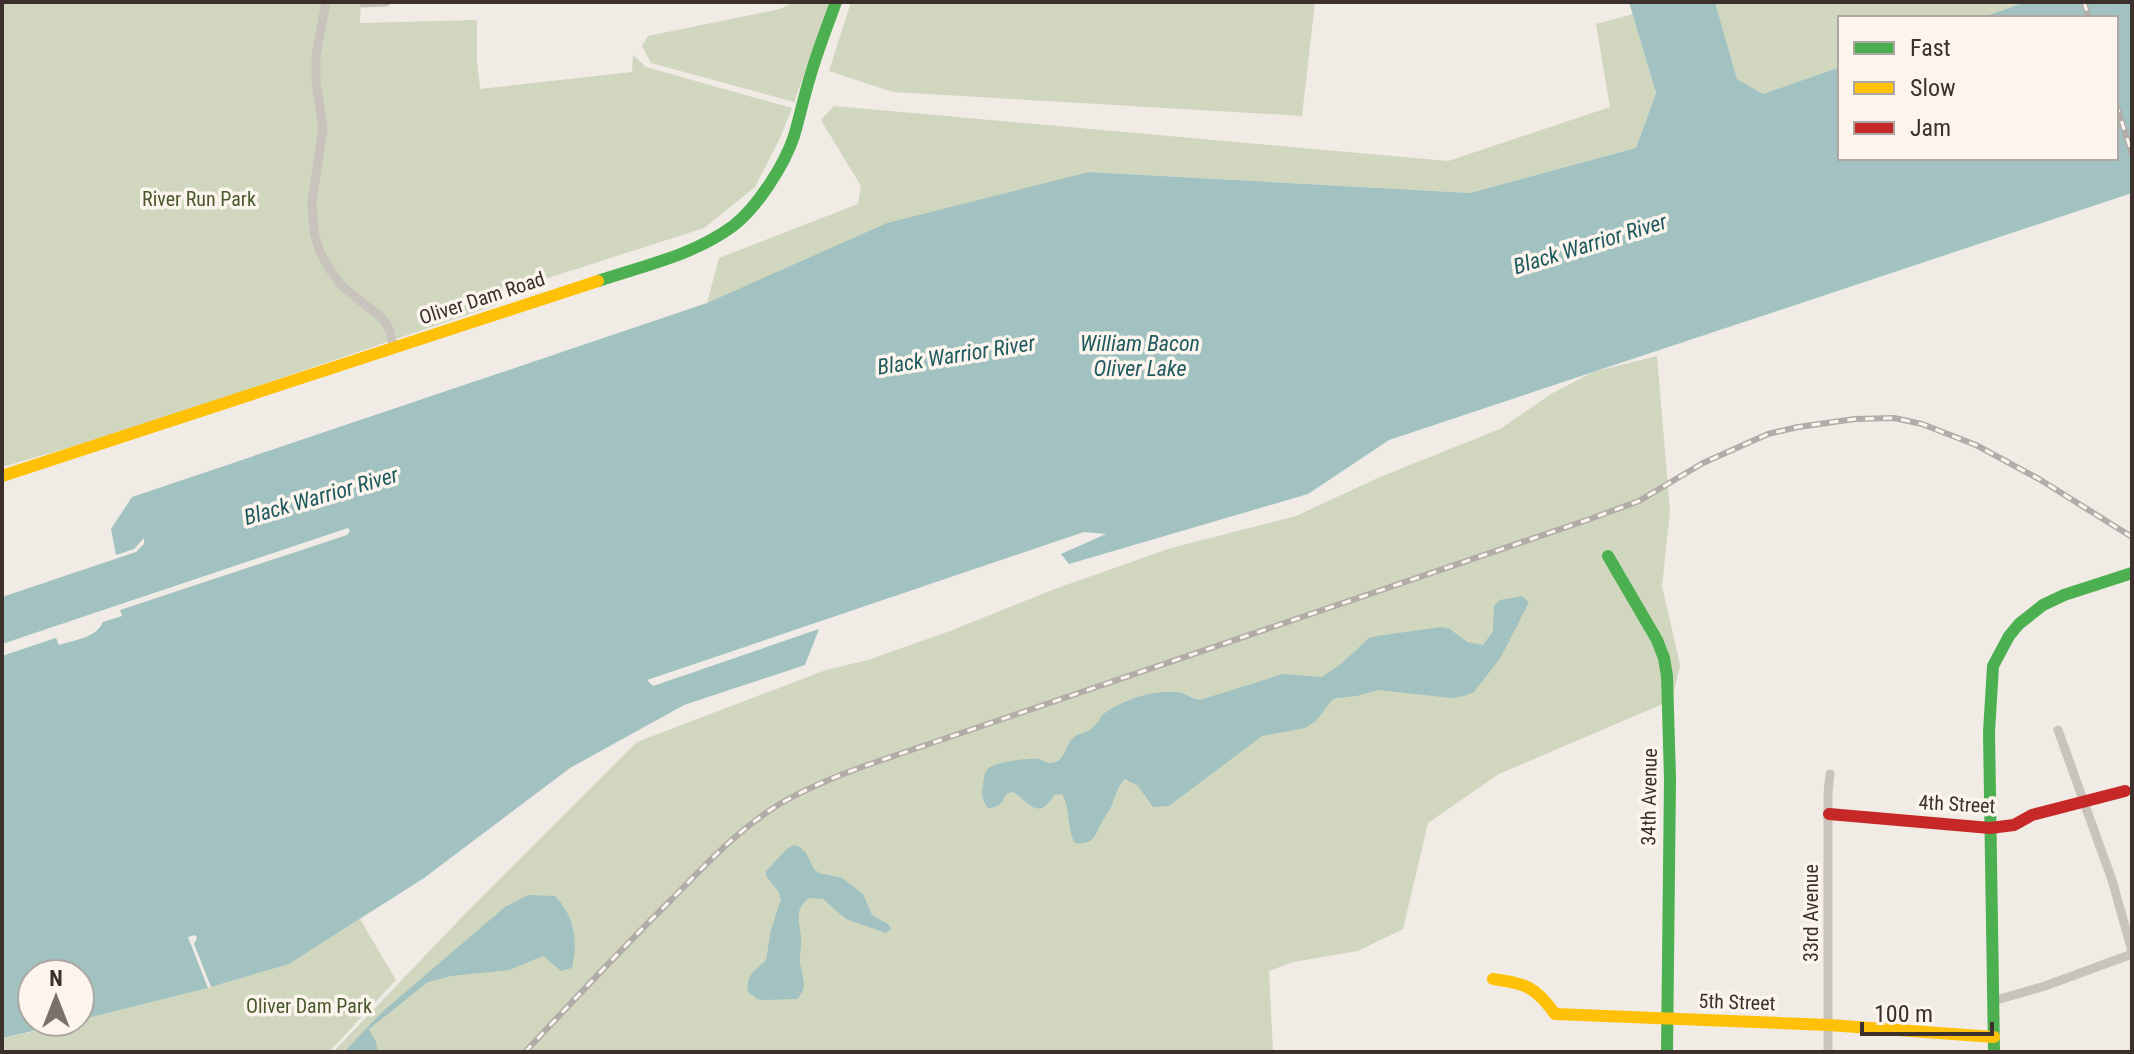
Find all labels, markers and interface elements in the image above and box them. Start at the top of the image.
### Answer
legend [1838,16,2118,160]
text: Fast [1910,34,1951,62]
text: Slow [1910,74,1956,102]
text: Jam [1910,114,1951,142]
park label: River Run Park [142,187,256,211]
water label: Black Warrior River [1510,209,1670,279]
street label: Oliver Dam Road [416,266,548,330]
water label: Black Warrior River [875,330,1037,380]
water label: William Bacon Oliver Lake [1080,331,1200,381]
water label: Black Warrior River [241,462,401,530]
street label: 34th Avenue [1636,748,1662,846]
street label: 4th Street [1918,790,1996,818]
street label: 33rd Avenue [1799,864,1823,962]
north arrow [16,958,96,1038]
text: N [49,966,63,991]
scale bar [1862,986,1992,1036]
street label: 5th Street [1698,989,1776,1015]
park label: Oliver Dam Park [246,994,372,1018]
text: 100 m [1874,1000,1933,1028]

